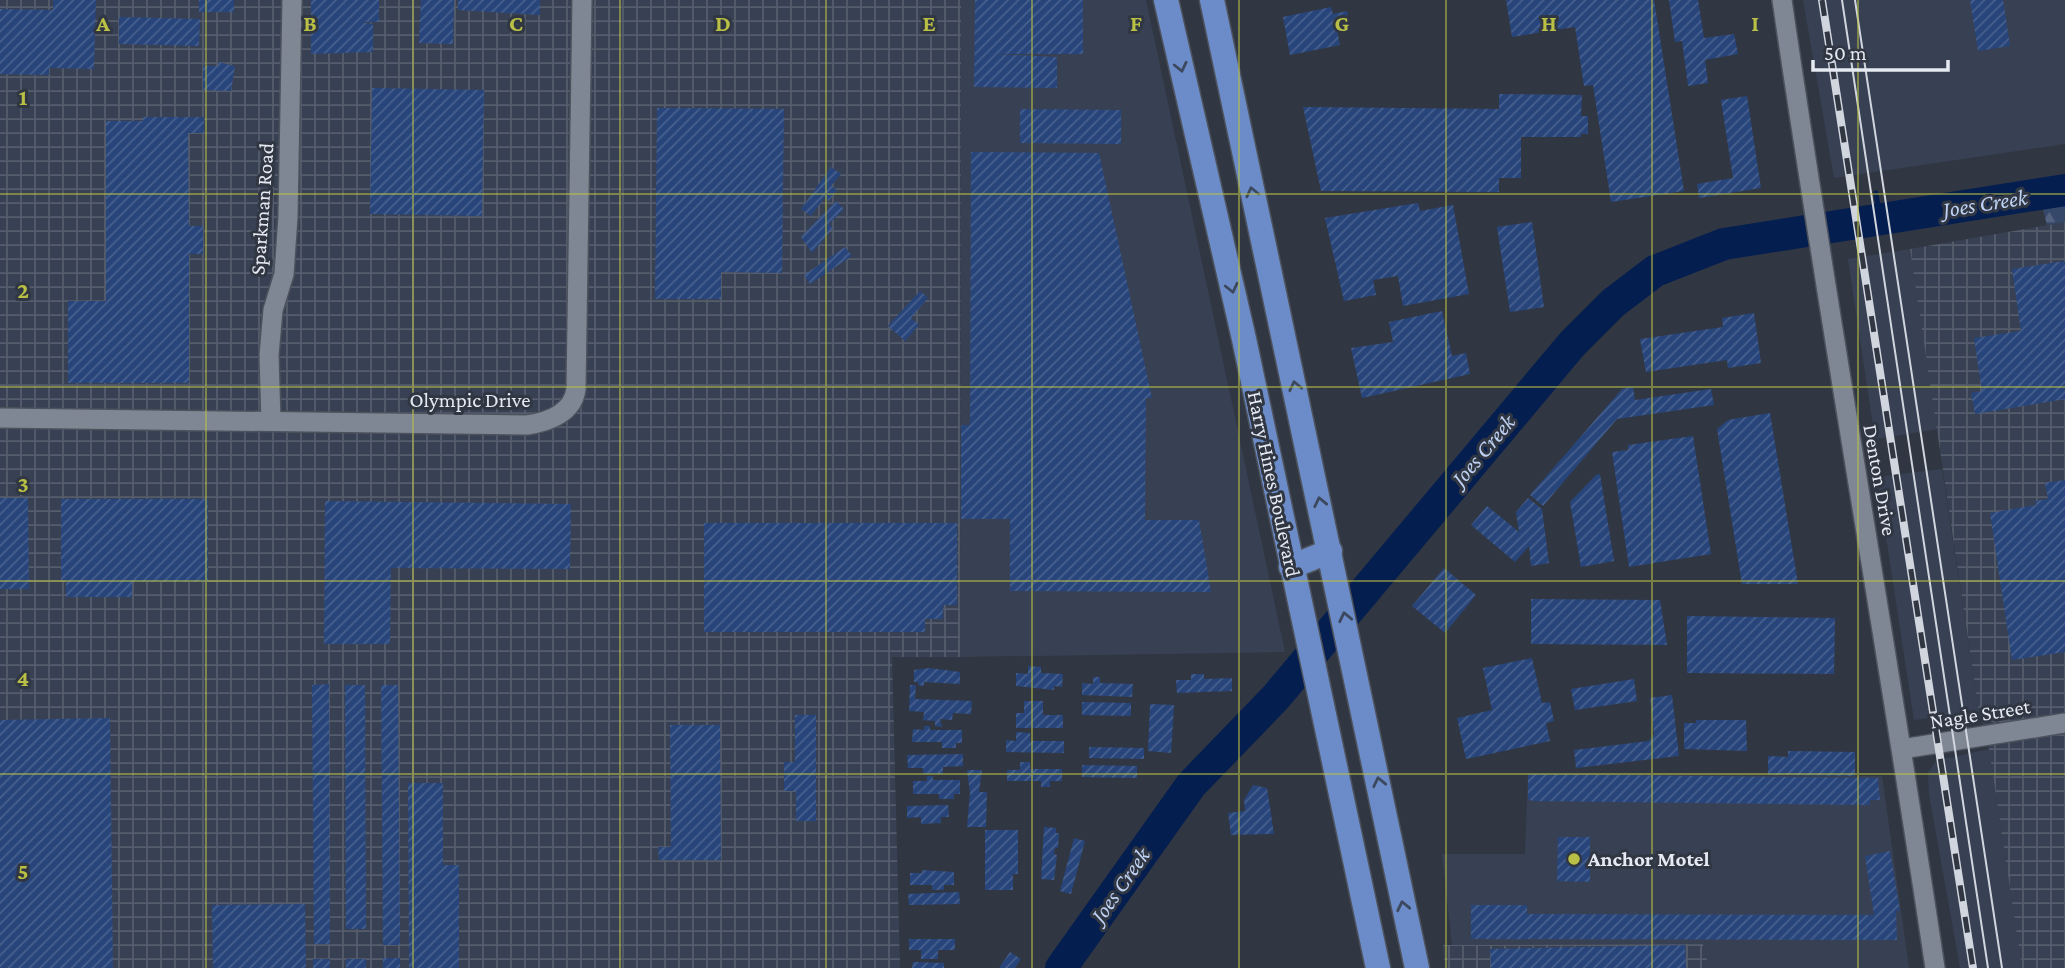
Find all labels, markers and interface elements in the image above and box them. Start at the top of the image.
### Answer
text: A [95,10,110,36]
text: B [303,10,317,36]
text: C [509,10,523,36]
text: D [715,10,731,36]
text: E [922,10,936,36]
text: F [1130,10,1142,36]
text: G [1335,10,1350,36]
text: H [1541,10,1557,36]
text: I [1751,10,1759,36]
scale bar [1813,28,1948,72]
text: 50 m [1824,41,1867,65]
one-way arrow [1173,61,1188,73]
text: 1 [19,84,28,110]
street label: Sparkman Road [245,142,279,276]
water label: Joes Creek [1937,183,2030,223]
one-way arrow [1246,186,1260,198]
text: 2 [17,277,29,303]
one-way arrow [1224,282,1238,294]
one-way arrow [1289,380,1304,392]
street label: Olympic Drive [409,388,531,412]
street label: Harry Hines Boulevard [1243,389,1305,579]
water label: Joes Creek [1443,408,1521,494]
street label: Denton Drive [1858,422,1902,538]
text: 3 [17,471,29,497]
one-way arrow [1314,496,1328,508]
one-way arrow [1338,611,1353,623]
text: 4 [17,665,29,691]
street label: Nagle Street [1928,694,2033,734]
one-way arrow [1372,776,1387,788]
water label: Joes Creek [1083,842,1156,931]
place label: Anchor Motel [1587,847,1710,871]
marker: Anchor Motel [1566,851,1582,867]
text: 5 [17,858,29,884]
one-way arrow [1397,900,1412,912]

